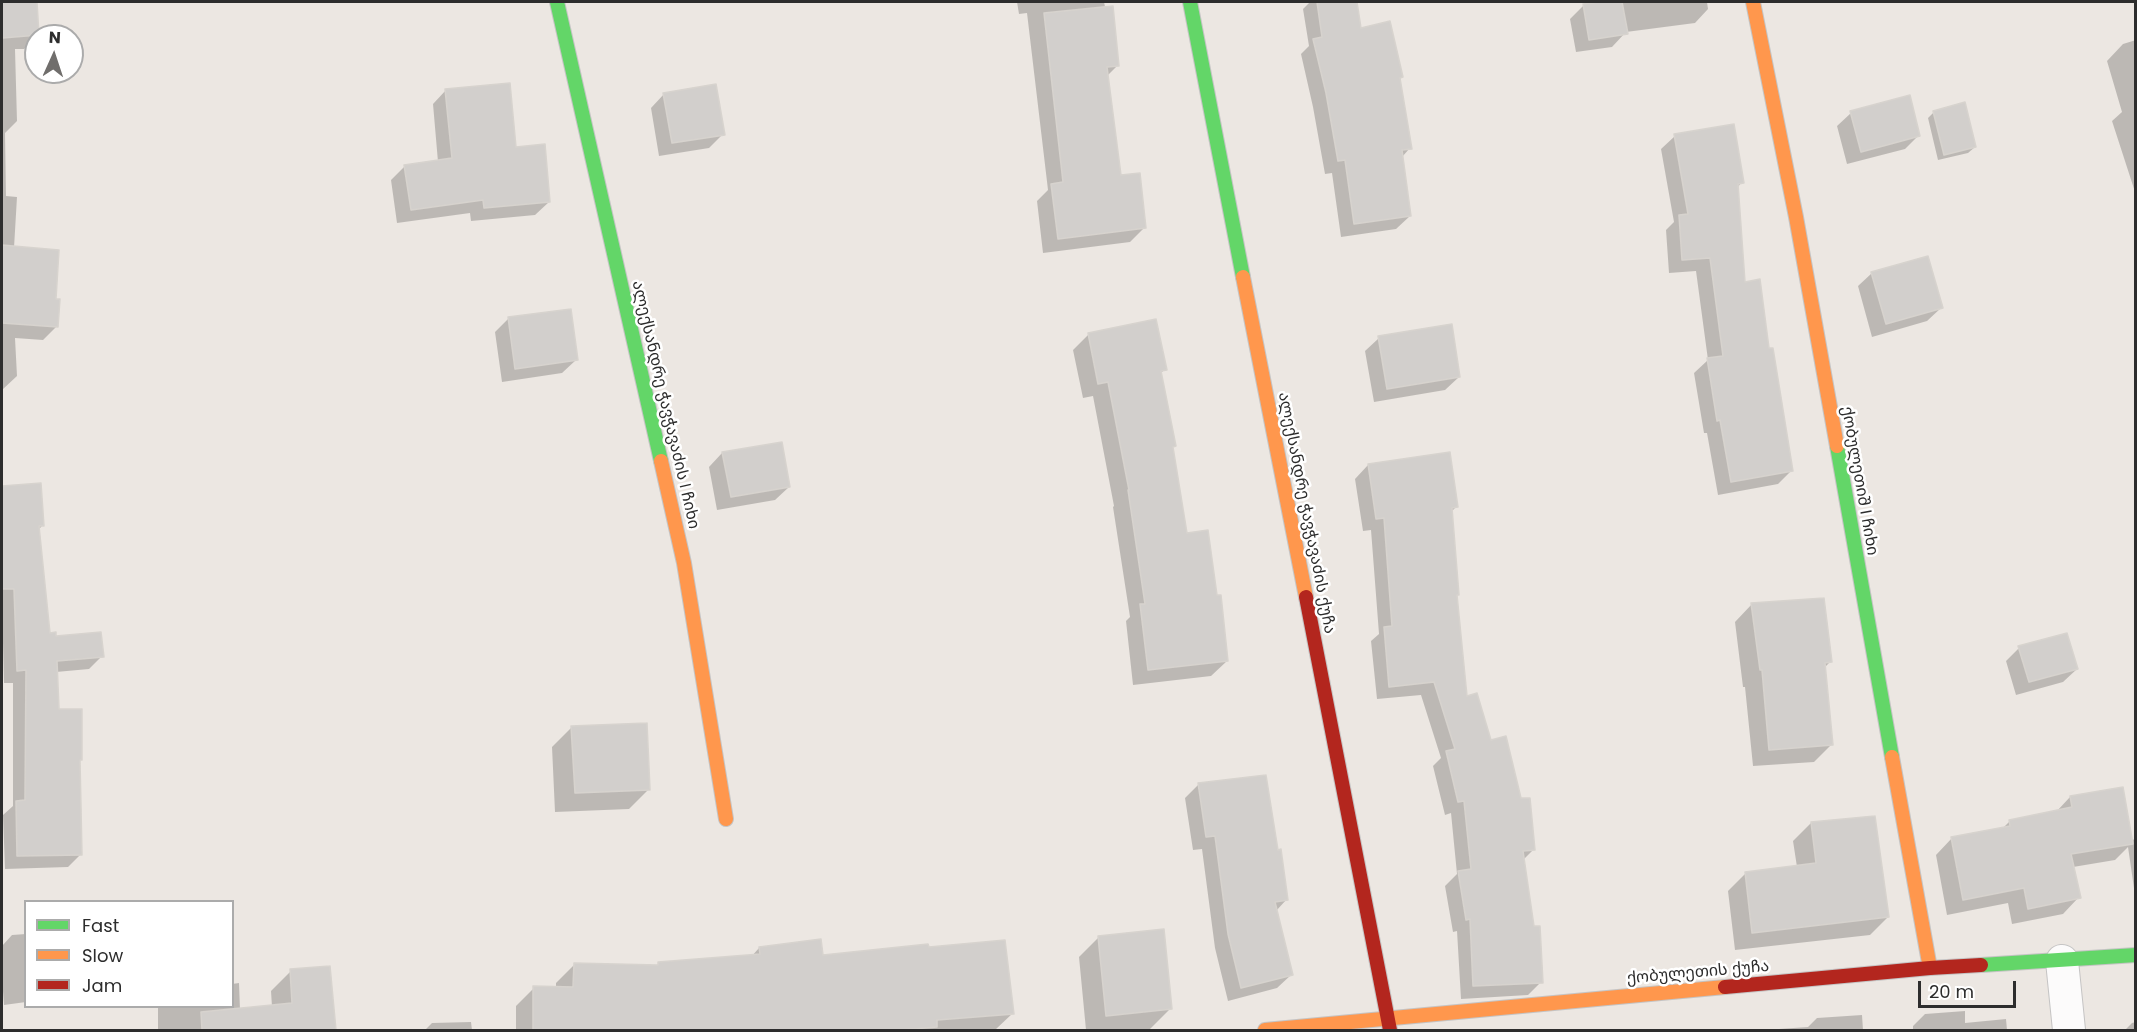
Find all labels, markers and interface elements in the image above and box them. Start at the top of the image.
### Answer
north arrow [24,24,84,84]
text: N [48,26,61,49]
street label: ალექსანდრე ჭავჭავაძის I ჩიხი [627,279,703,531]
street label: ალექსანდრე ჭავჭავაძის ქუჩა [1273,391,1339,635]
street label: ქობულეთიშ I ჩიხი [1836,405,1882,557]
legend [24,900,234,1008]
text: Fast [82,913,119,938]
text: Slow [82,943,123,968]
street label: ქობულეთის ქუჩა [1626,957,1770,989]
scale bar [1921,969,2018,1007]
text: Jam [82,973,122,998]
text: 20 m [1929,979,1974,1004]

